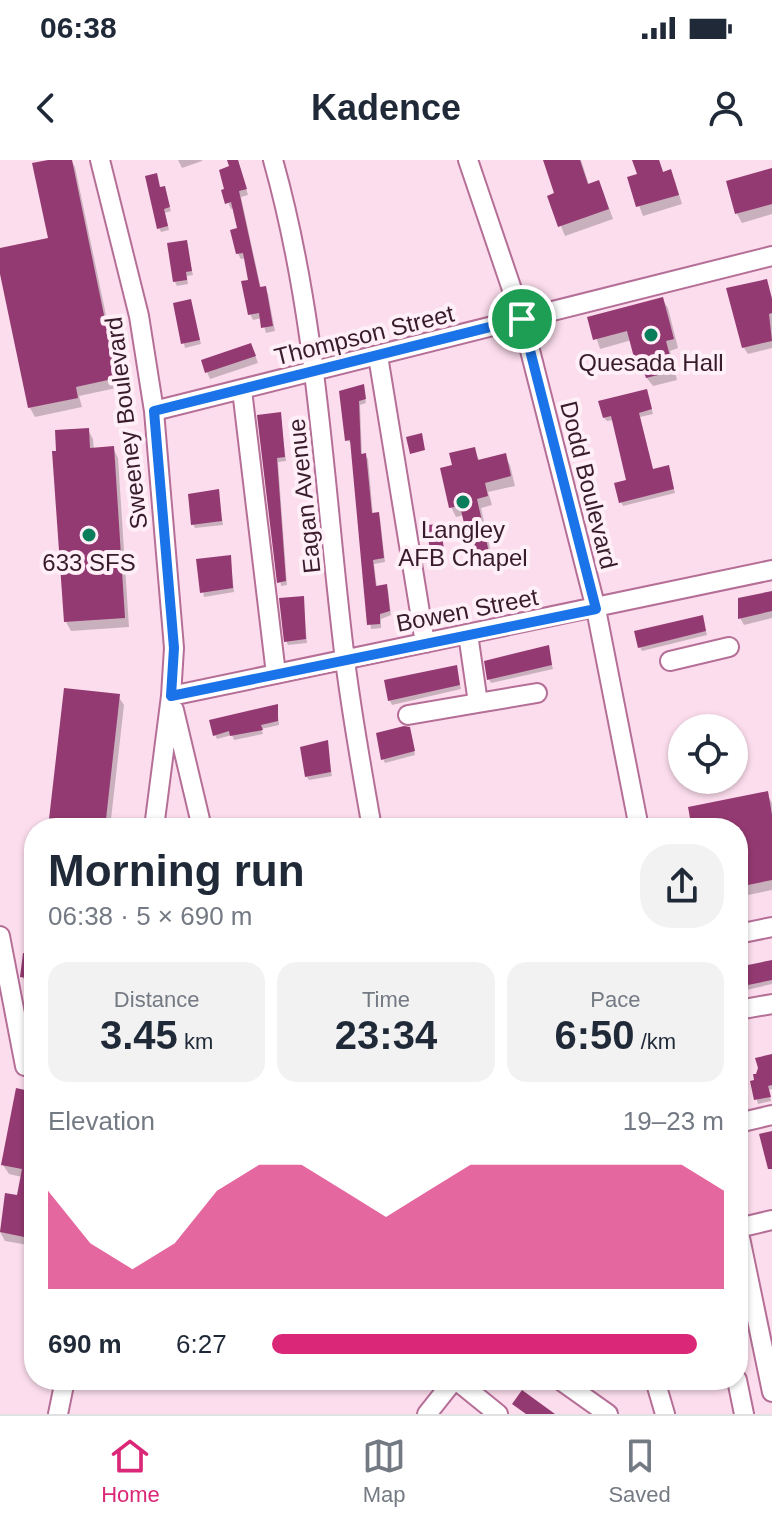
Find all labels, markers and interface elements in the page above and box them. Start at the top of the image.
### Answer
text: 06:38 [40,11,117,44]
icon: back [24,86,68,130]
icon: person [704,86,748,130]
text: Kadence [311,87,461,128]
pin [488,285,556,353]
icon: arrive [500,297,544,341]
street label: Thompson Street [271,300,457,370]
street label: Sweeney Boulevard [100,315,152,531]
marker: Quesada Hall [642,326,660,344]
place label: Quesada Hall [578,349,724,376]
street label: Dodd Boulevard [555,398,623,572]
street label: Eagan Avenue [282,417,326,575]
marker: Langley AFB Chapel [454,493,472,511]
place label: Langley AFB Chapel [398,516,528,571]
marker: 633 SFS [80,526,98,544]
place label: 633 SFS [42,549,136,576]
street label: Bowen Street [394,583,541,637]
map controls [668,714,748,794]
button: locate [668,714,748,794]
button: share [640,844,724,928]
text: Morning run [48,846,305,895]
text: 06:38 · 5 × 690 m [48,901,253,931]
text: Distance [114,987,199,1012]
text: Time [362,987,410,1012]
text: Pace [590,987,640,1012]
text: 3.45 [100,1013,178,1057]
text: 23:34 [335,1013,437,1057]
text: 6:50 [555,1013,635,1057]
text: km [178,1029,213,1054]
text: /km [635,1029,676,1054]
text: Elevation [48,1106,155,1136]
text: 19–23 m [623,1106,724,1136]
text: 690 m [48,1329,122,1359]
text: 6:27 [176,1329,227,1359]
tab: Home [101,1434,160,1508]
tab: Map [362,1434,406,1508]
tab: Saved [608,1434,671,1508]

